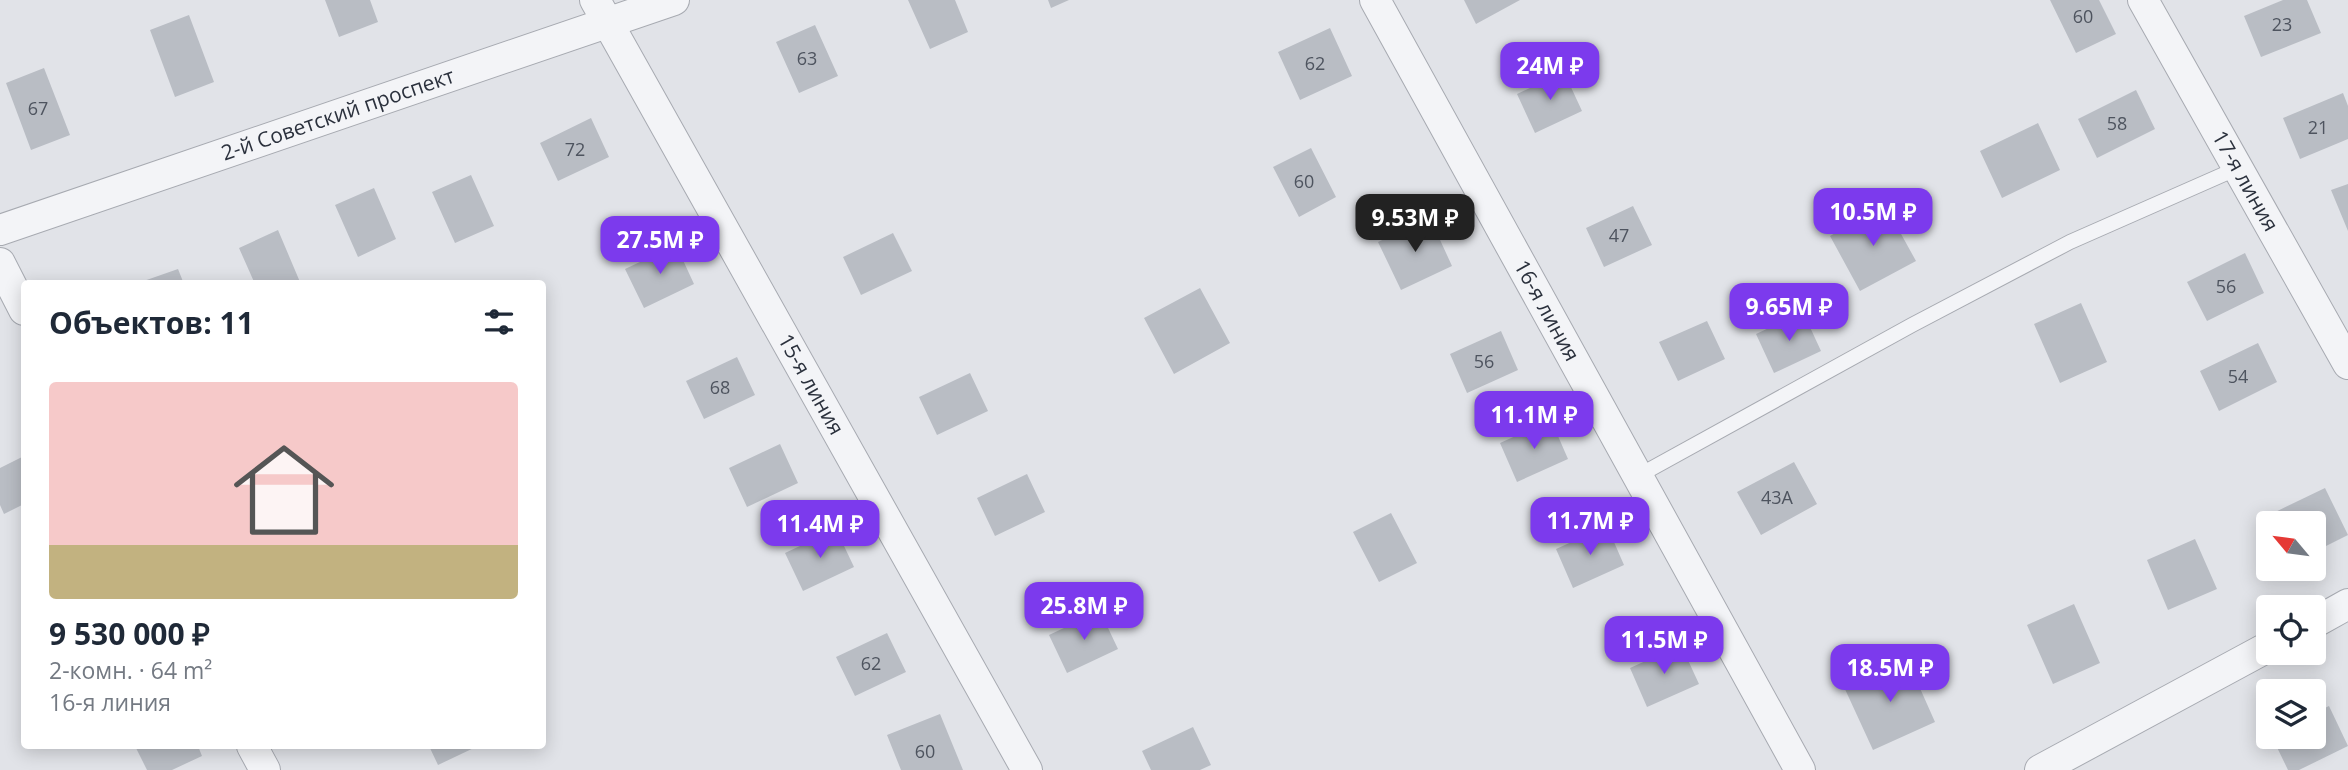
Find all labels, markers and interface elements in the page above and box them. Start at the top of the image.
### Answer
house number: 60 [2073,4,2093,28]
house number: 23 [2272,12,2292,36]
pin: 24M ₽ [1501,42,1599,102]
house number: 63 [797,46,817,70]
text: 24M ₽ [1516,49,1584,81]
house number: 62 [1305,51,1325,75]
street label: 2-й Советский проспект [217,61,458,166]
house number: 67 [28,96,48,120]
house number: 58 [2107,111,2127,135]
house number: 21 [2308,115,2328,139]
street label: 17-я линия [2206,125,2286,236]
house number: 72 [565,137,585,161]
house number: 60 [1294,169,1314,193]
pin: 10.5M ₽ [1808,188,1938,248]
pin: 9.53M ₽ [1350,194,1480,254]
text: 10.5M ₽ [1829,195,1917,227]
text: 9.53M ₽ [1371,201,1459,233]
pin: 27.5M ₽ [595,216,725,276]
text: 27.5M ₽ [616,223,704,255]
house number: 47 [1609,223,1629,247]
street label: 16-я линия [1508,255,1587,366]
house number: 56 [2216,274,2236,298]
pin: 9.65M ₽ [1724,284,1854,343]
text: 9.65M ₽ [1745,290,1833,322]
text: Объектов: 11 [49,302,254,343]
icon: filters [480,303,518,341]
street label: 15-я линия [772,329,851,440]
house number: 56 [1474,349,1494,373]
house number: 54 [2228,364,2248,388]
house number: 68 [710,375,730,399]
pin: 11.1M ₽ [1469,392,1599,451]
text: 11.1M ₽ [1490,398,1578,430]
icon: home [221,427,347,553]
house number: 43А [1761,485,1794,509]
pin: 11.7M ₽ [1525,498,1655,557]
pin: 11.4M ₽ [755,500,885,560]
text: 11.7M ₽ [1546,504,1634,536]
text: 11.4M ₽ [776,507,864,539]
north arrow [2256,511,2326,581]
map controls [2256,511,2326,749]
pin: 25.8M ₽ [1019,582,1149,642]
text: 25.8M ₽ [1040,589,1128,621]
button: locate [2256,595,2326,665]
text: 9 530 000 ₽ [49,613,210,654]
pin: 11.5M ₽ [1599,616,1729,676]
text: 11.5M ₽ [1620,623,1708,655]
pin: 18.5M ₽ [1825,644,1955,704]
house number: 62 [861,651,881,675]
text: 18.5M ₽ [1846,651,1934,683]
text: 2-комн. · 64 m² [49,654,212,686]
button: layers [2256,679,2326,749]
text: 16-я линия [49,686,171,718]
house number: 60 [915,739,935,763]

